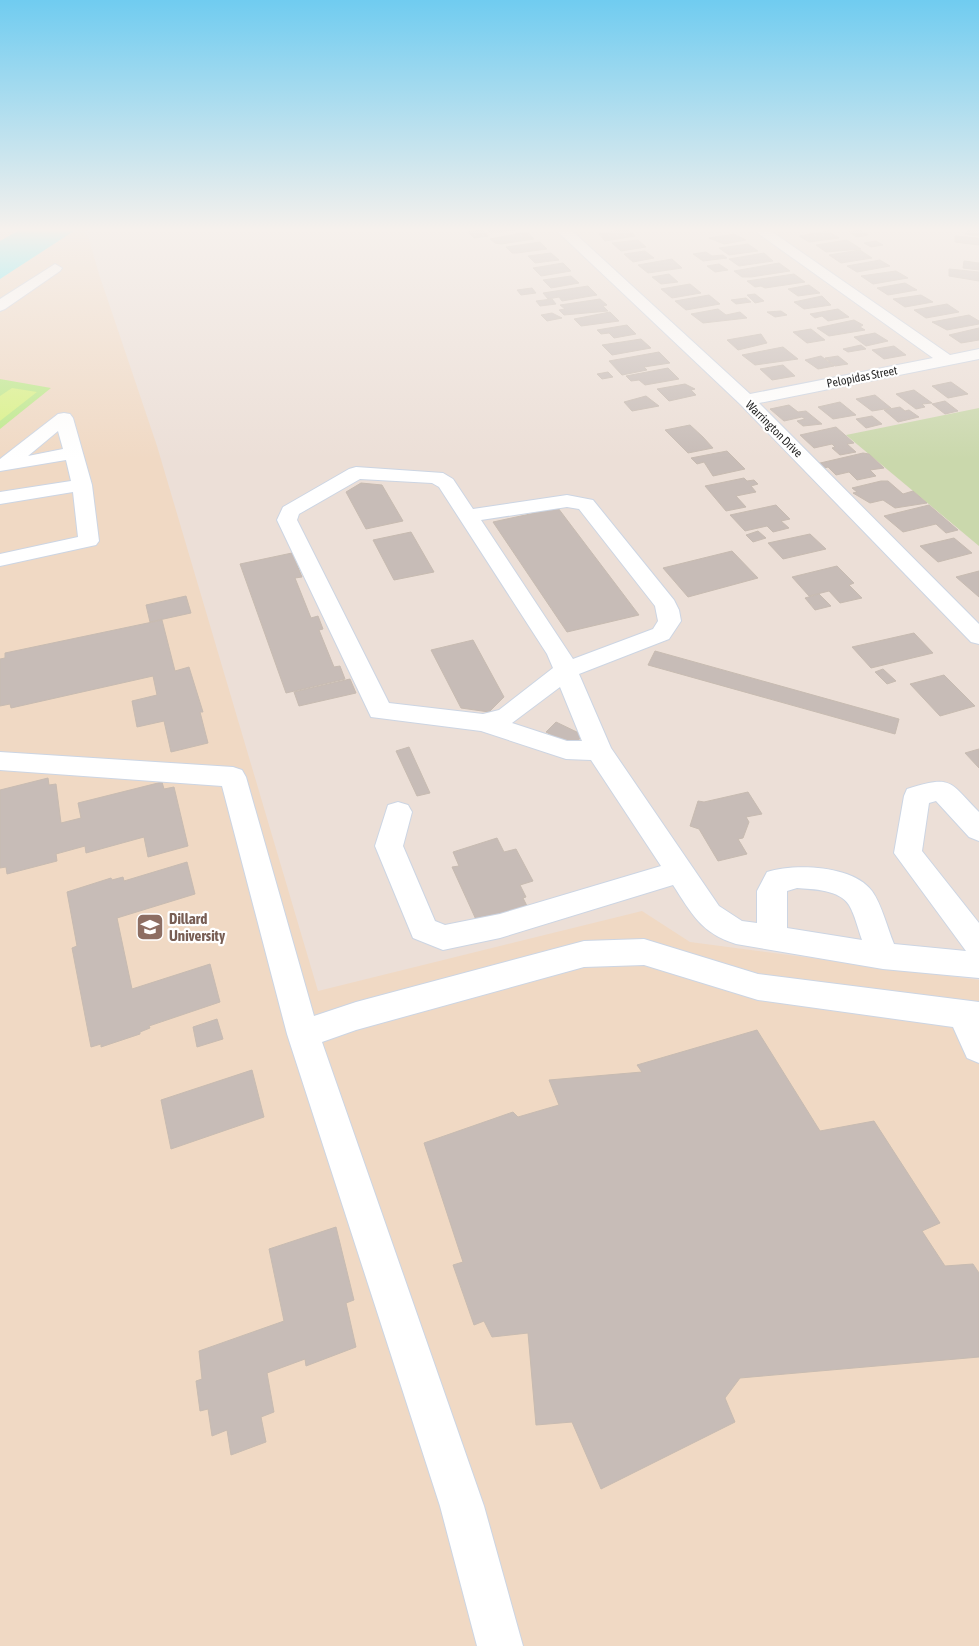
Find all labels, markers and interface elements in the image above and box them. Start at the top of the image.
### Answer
street label: Pelopidas Street [825,363,899,391]
street label: Warrington Drive [743,398,805,460]
place label: Dillard University [169,910,226,944]
school or university icon: Dillard University [135,912,165,942]

